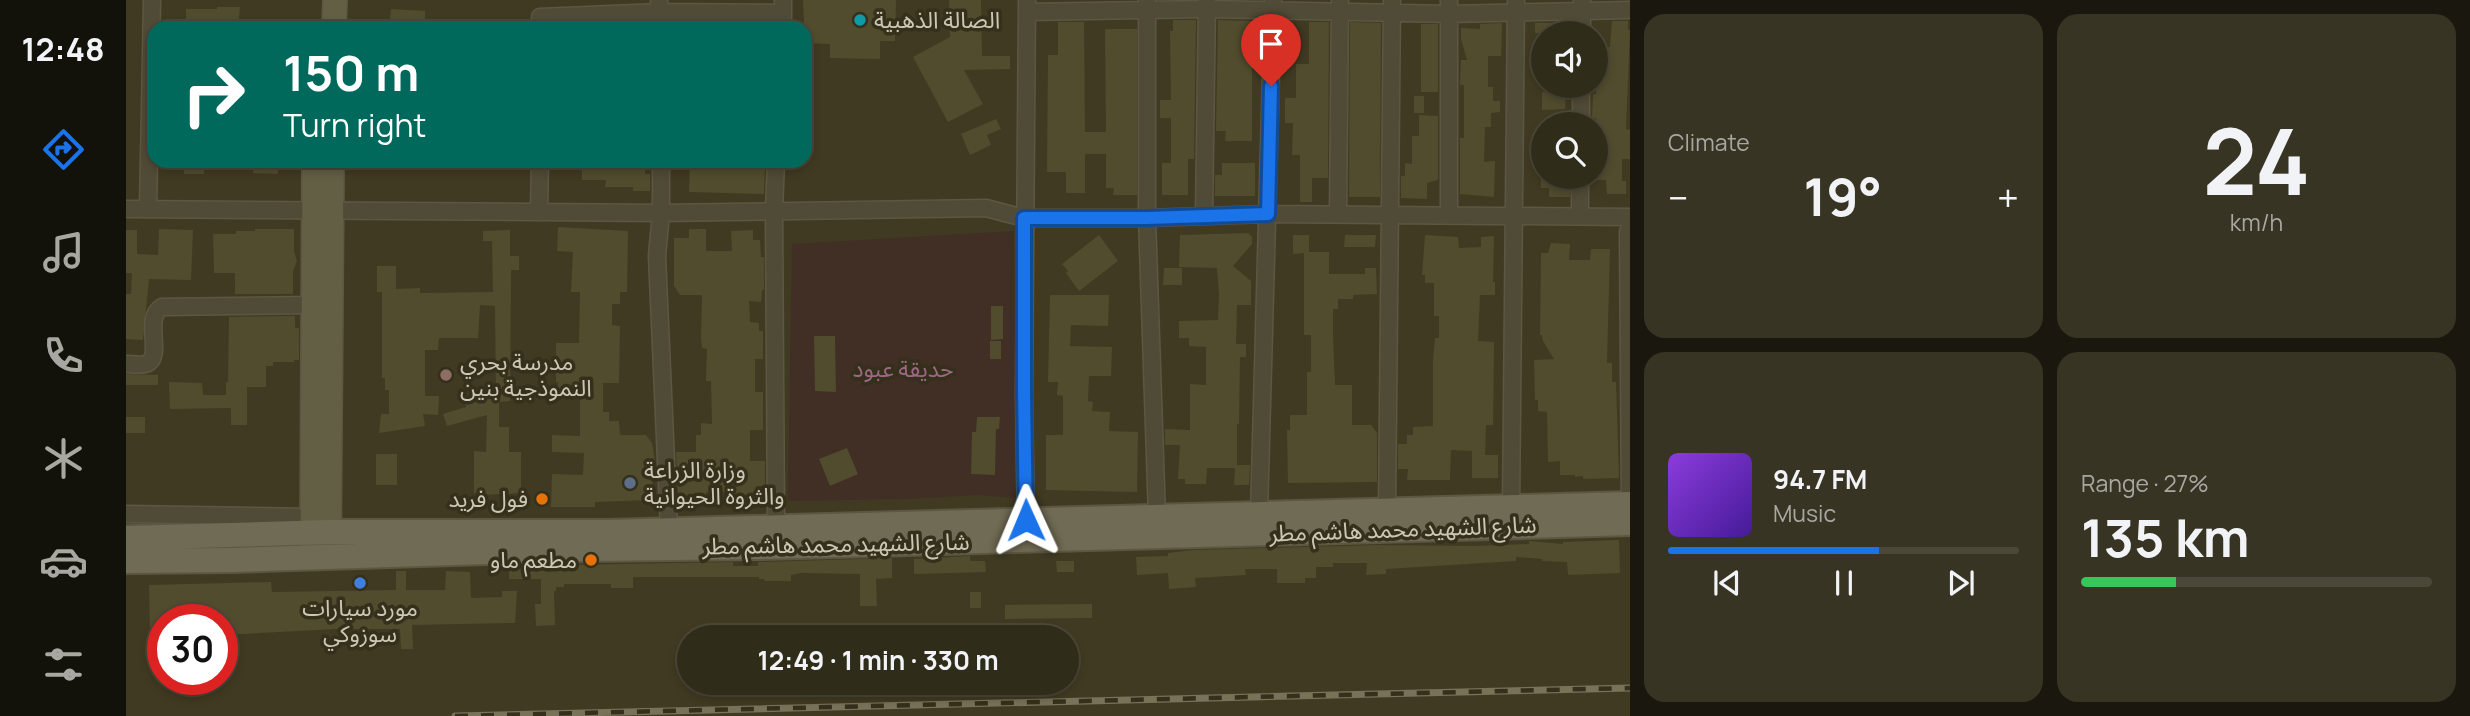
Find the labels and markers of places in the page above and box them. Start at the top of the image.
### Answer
place label: الصالة الذهبية [874,3,1000,35]
marker: الصالة الذهبية [852,12,868,28]
pin [1241,14,1301,86]
place label: مدرسة بحري النموذجية بنين [460,345,592,403]
marker: مدرسة بحري النموذجية بنين [438,367,454,383]
place label: وزارة الزراعة والثروة الحيوانية [644,453,785,511]
marker: وزارة الزراعة والثروة الحيوانية [622,475,638,491]
place label: فول فريد [448,482,528,514]
marker: فول فريد [534,491,550,507]
place label: مطعم ماو [490,543,577,577]
marker: مطعم ماو [583,552,599,568]
marker: مورد سيارات سوزوكي [352,575,368,591]
place label: مورد سيارات سوزوكي [302,591,418,651]

